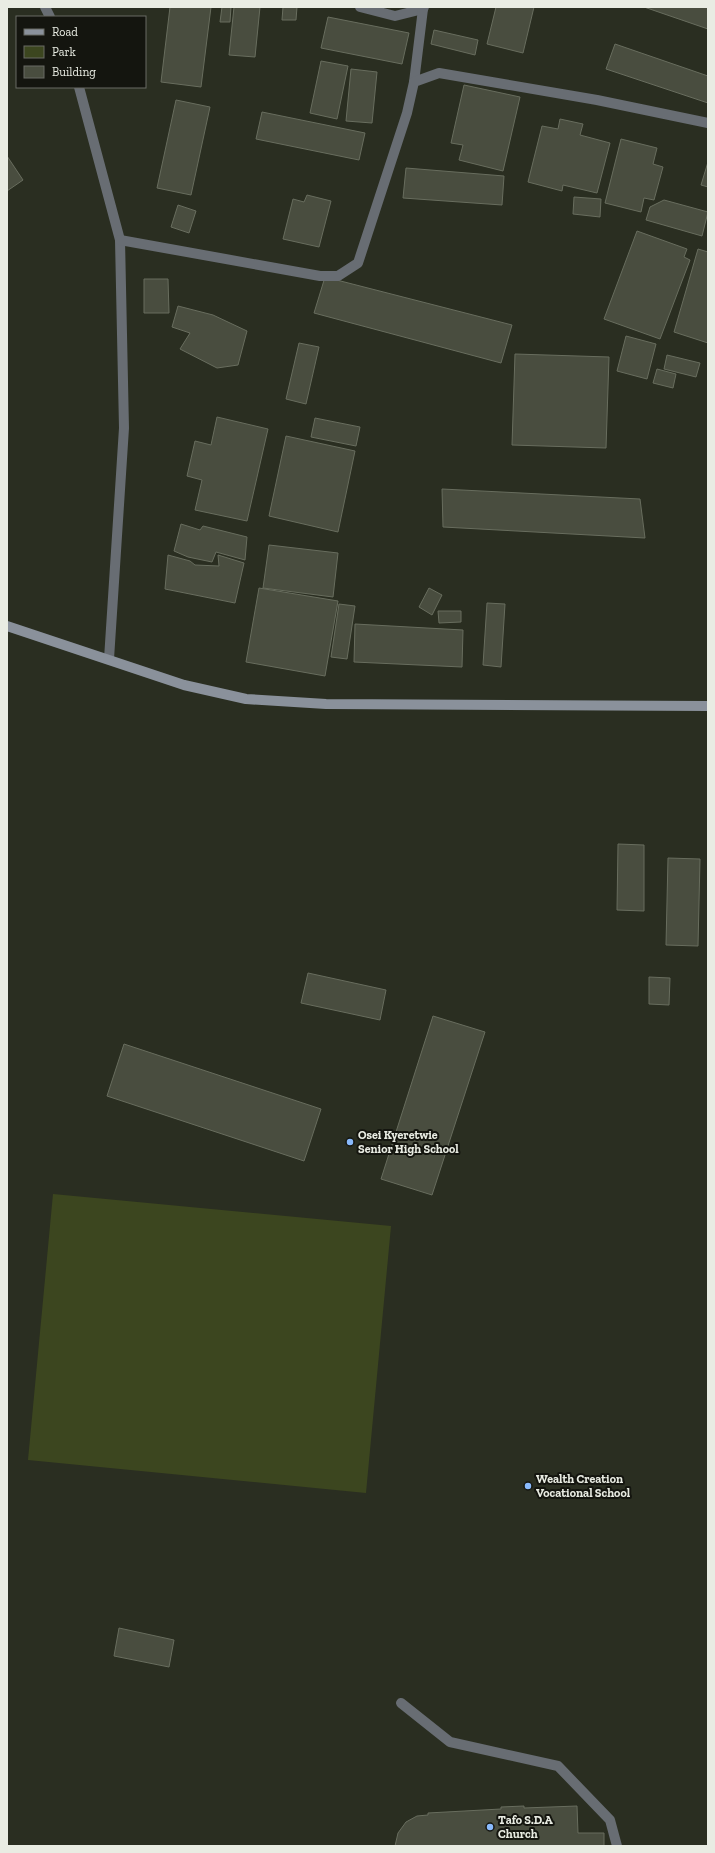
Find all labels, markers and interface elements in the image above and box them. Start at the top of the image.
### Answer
legend [16,16,146,88]
text: Road [52,25,78,39]
text: Park [52,45,77,59]
text: Building [52,65,96,79]
place label: Osei Kyeretwie Senior High School [358,1128,459,1156]
marker: Osei Kyeretwie Senior High School [345,1137,355,1147]
place label: Wealth Creation Vocational School [536,1472,631,1500]
marker: Wealth Creation Vocational School [523,1481,533,1491]
place label: Tafo S.D.A Church [498,1813,554,1841]
marker: Tafo S.D.A Church [485,1822,495,1832]

